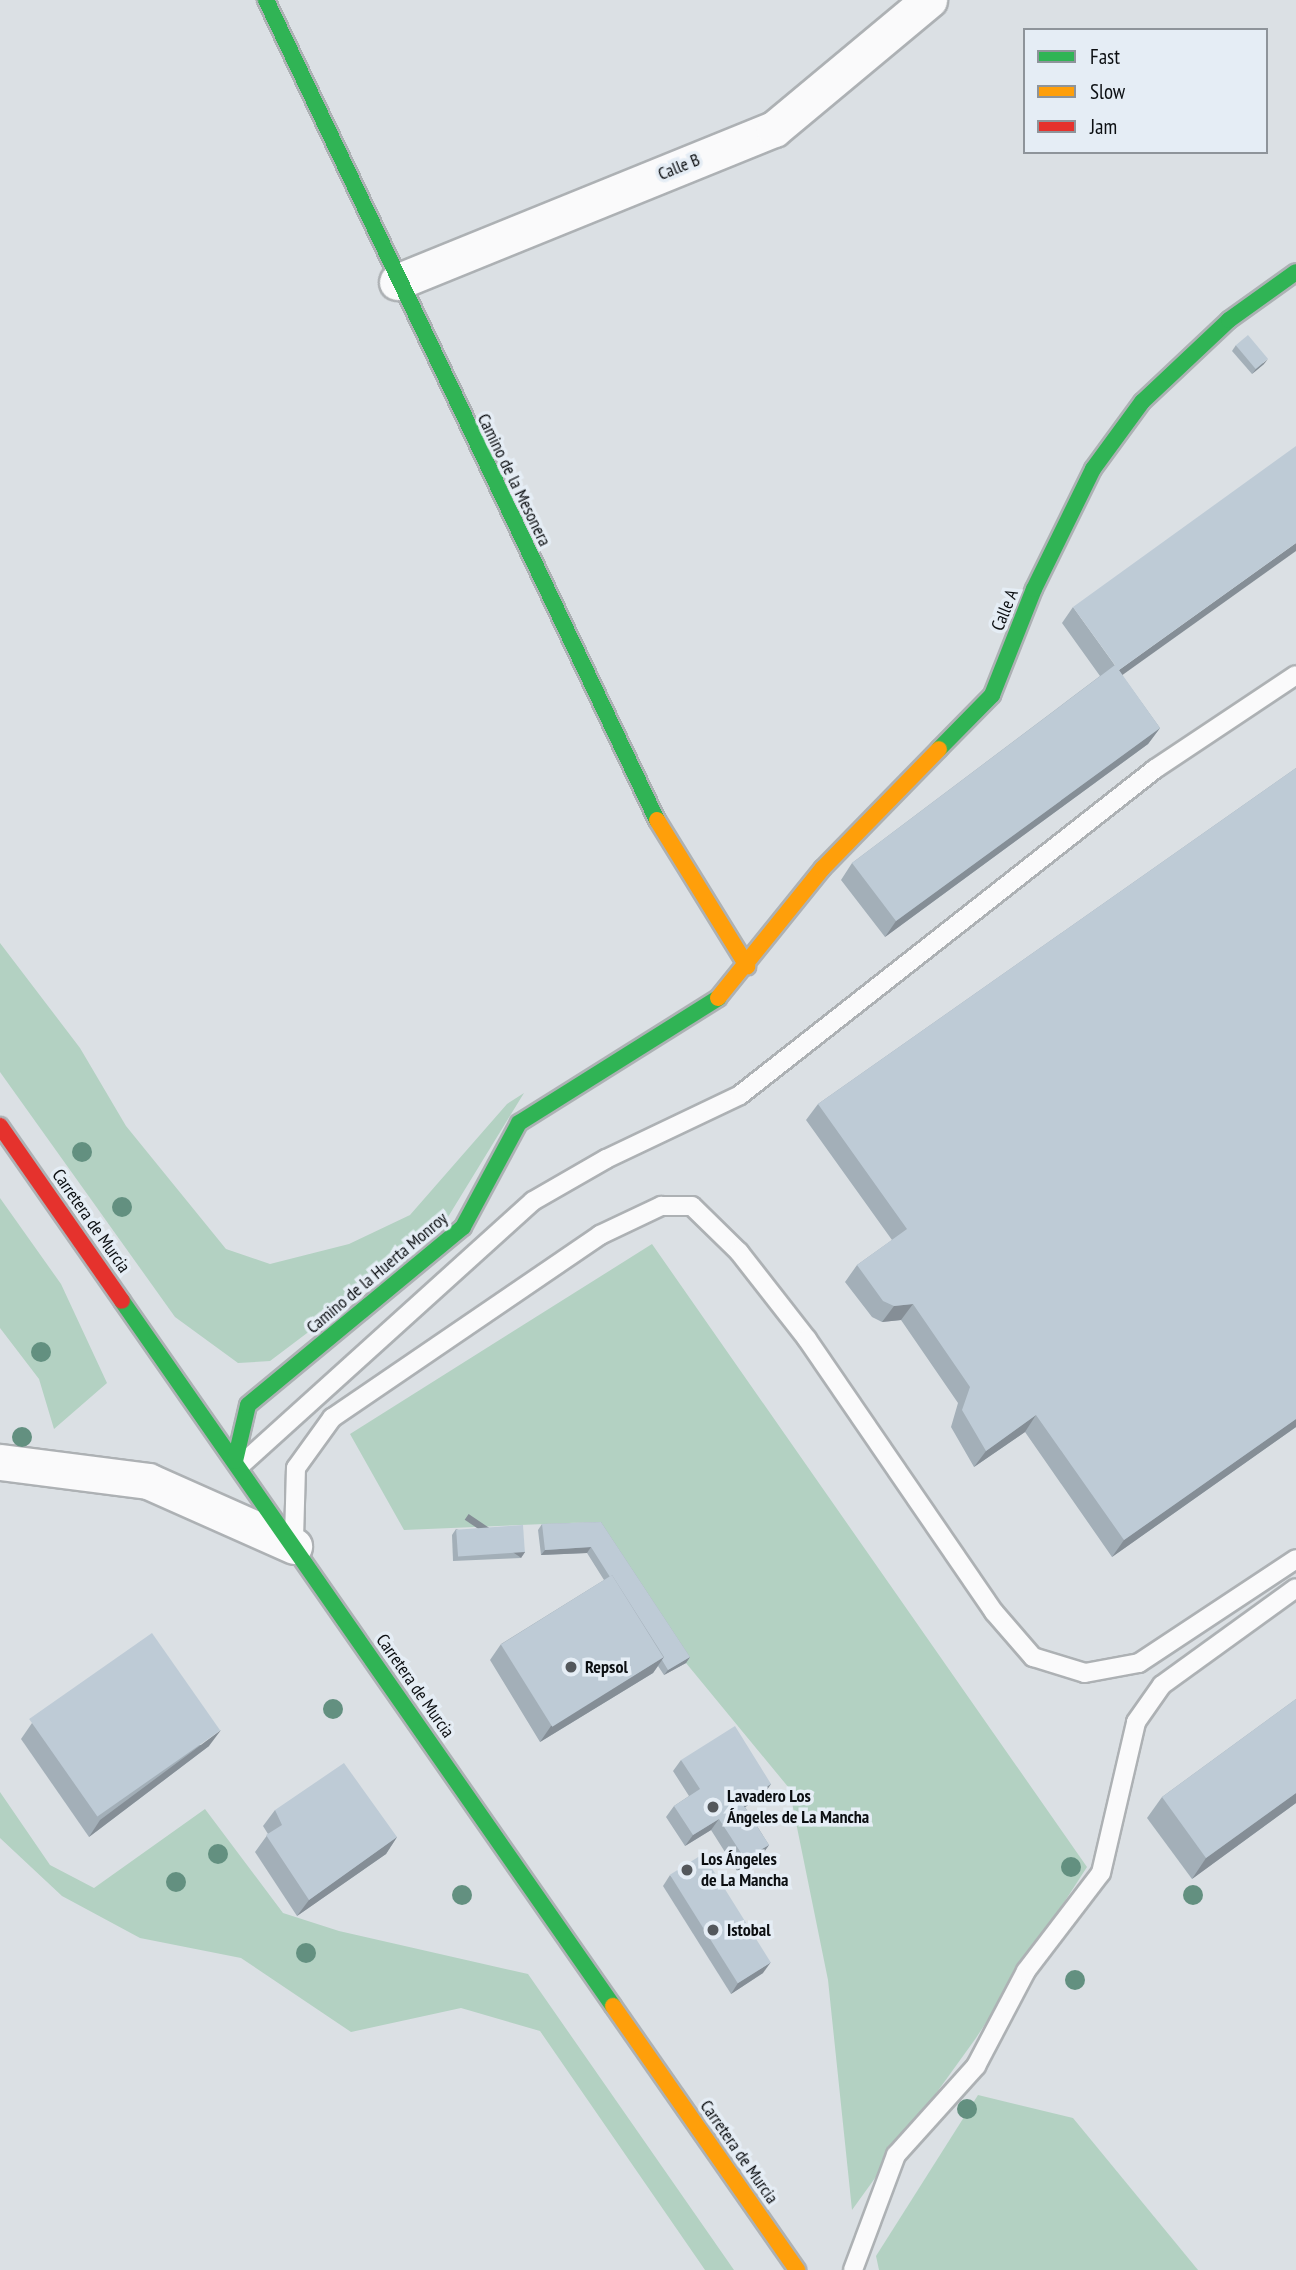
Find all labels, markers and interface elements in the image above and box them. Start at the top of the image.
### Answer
legend [1023,28,1268,154]
text: Fast [1090,43,1120,70]
text: Slow [1090,78,1125,105]
text: Jam [1090,113,1117,140]
street label: Calle B [655,149,703,185]
street label: Camino de la Mesonera [473,410,555,550]
street label: Calle A [987,586,1023,634]
street label: Carretera de Murcia [47,1165,135,1277]
street label: Camino de la Huerta Monroy [302,1208,452,1338]
street label: Carretera de Murcia [371,1630,459,1742]
place label: Repsol [585,1656,628,1678]
marker: Repsol [563,1659,579,1675]
place label: Lavadero Los Ángeles de La Mancha [727,1786,869,1828]
marker: Lavadero Los Ángeles de La Mancha [705,1799,721,1815]
place label: Los Ángeles de La Mancha [701,1849,788,1892]
marker: Los Ángeles de La Mancha [679,1862,695,1878]
place label: Istobal [727,1919,771,1941]
marker: Istobal [705,1922,721,1938]
street label: Carretera de Murcia [695,2096,783,2208]

